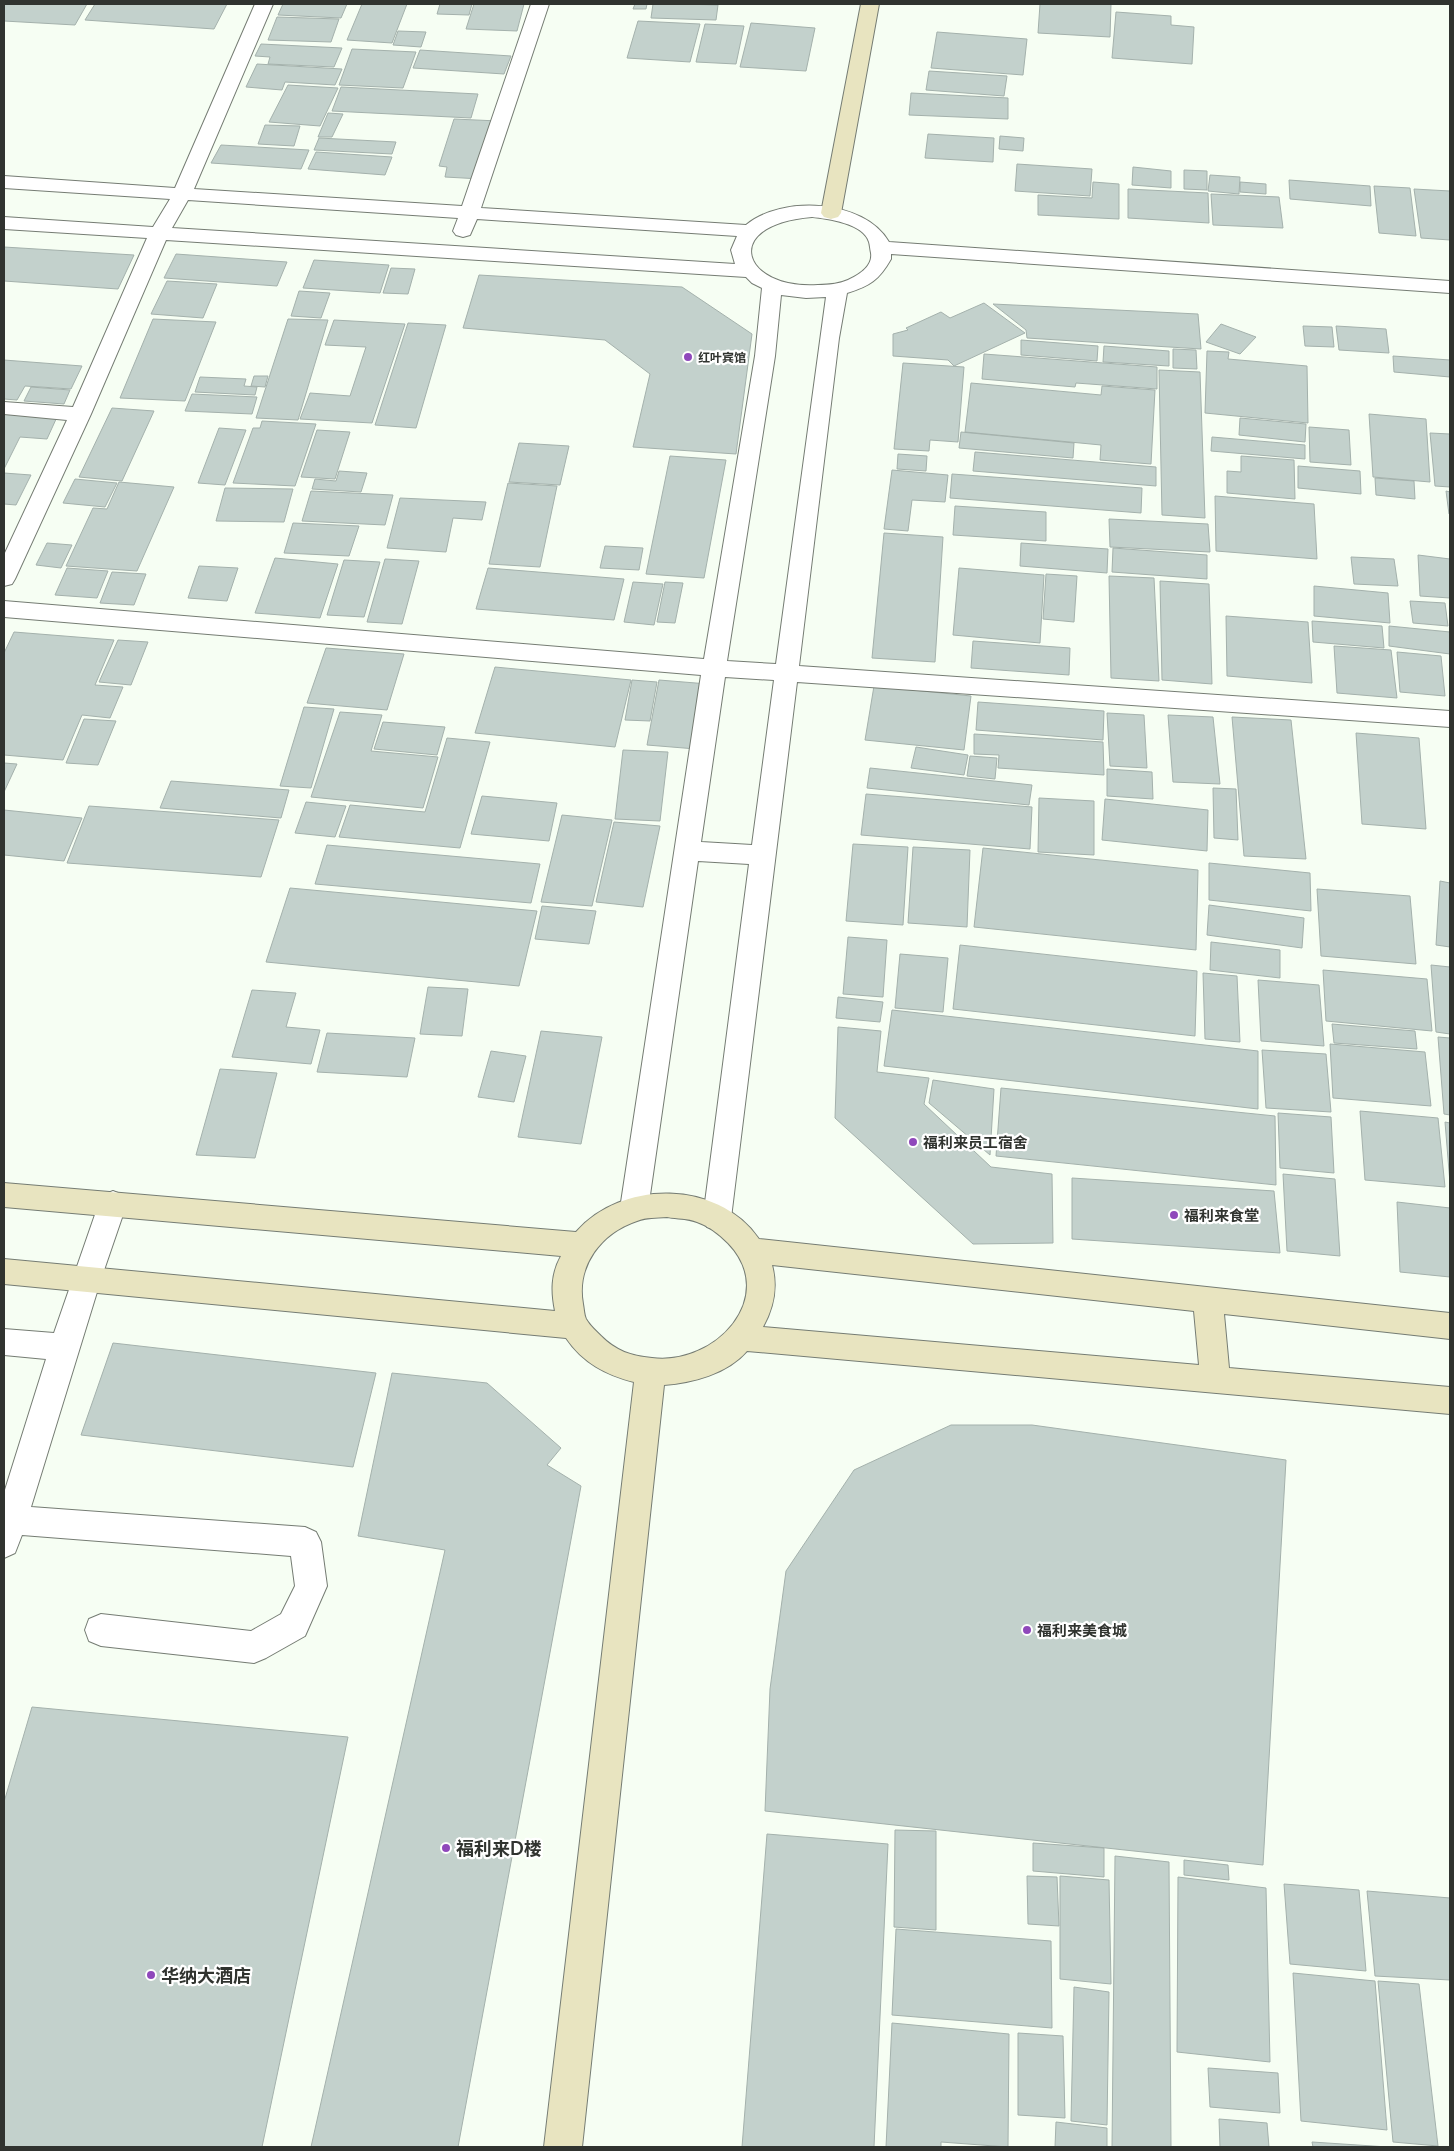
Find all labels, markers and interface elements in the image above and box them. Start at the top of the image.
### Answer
place label: 红叶宾馆 [698,350,746,365]
marker: 红叶宾馆 [682,351,694,363]
place label: 福利来员工宿舍 [923,1133,1028,1151]
marker: 福利来员工宿舍 [907,1136,919,1148]
place label: 福利来食堂 [1184,1206,1259,1224]
marker: 福利来食堂 [1168,1209,1180,1221]
place label: 福利来美食城 [1037,1621,1127,1639]
marker: 福利来美食城 [1021,1624,1033,1636]
place label: 福利来D楼 [456,1837,542,1859]
marker: 福利来D楼 [440,1842,452,1854]
place label: 华纳大酒店 [161,1964,251,1986]
marker: 华纳大酒店 [145,1969,157,1981]

